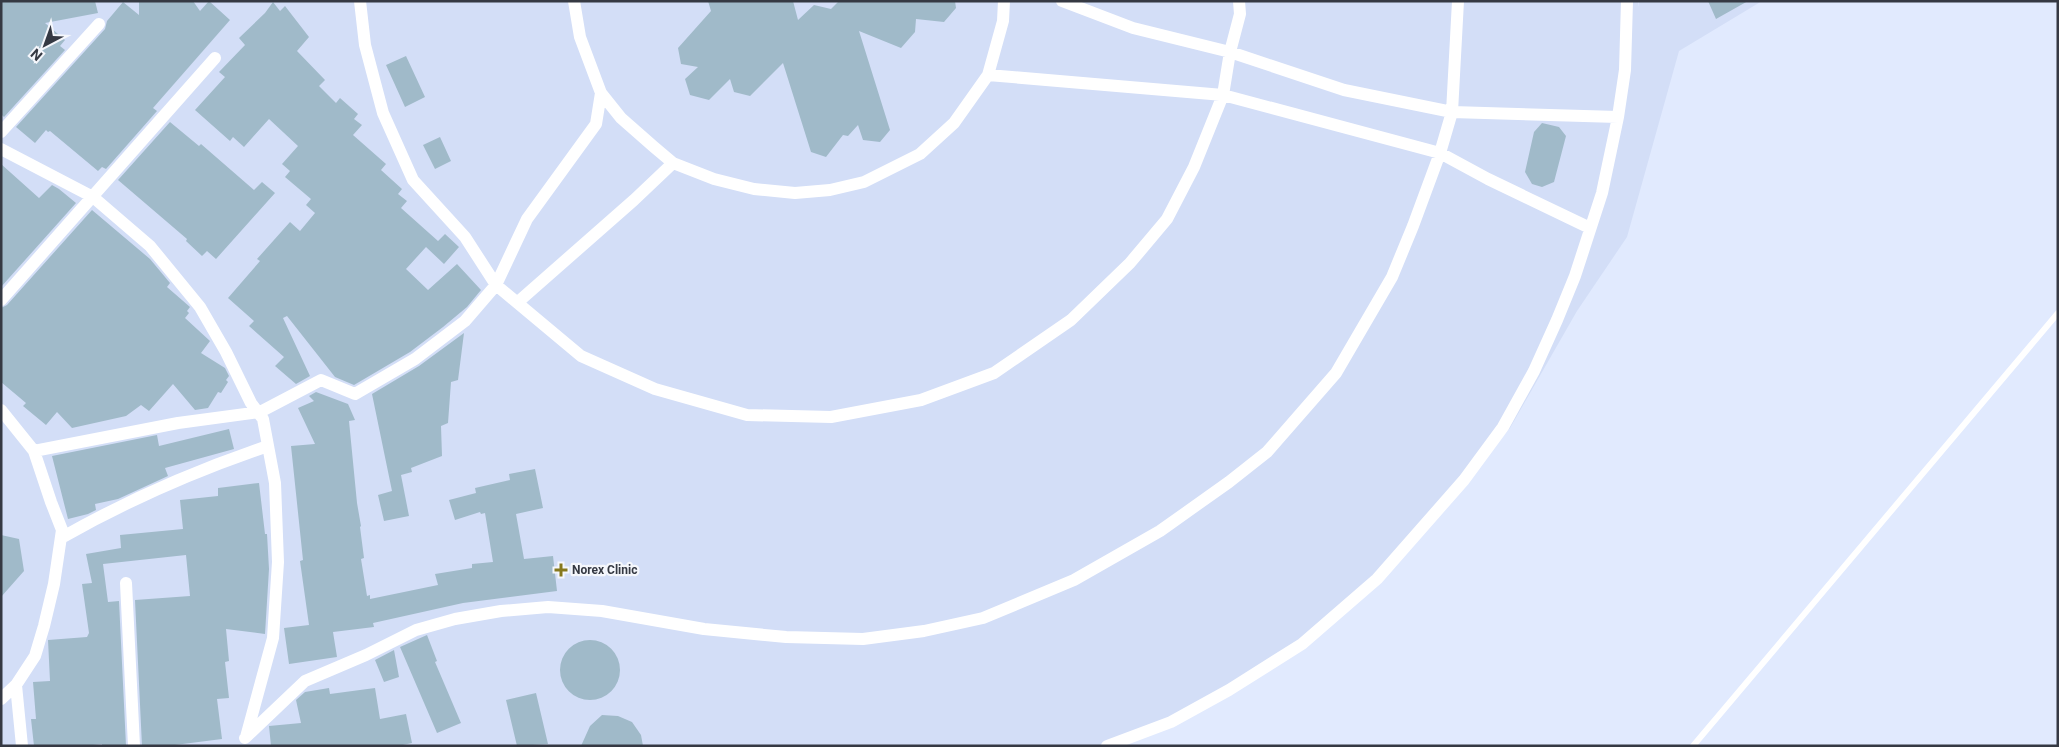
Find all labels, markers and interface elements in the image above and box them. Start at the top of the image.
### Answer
north arrow [20,20,70,70]
text: N [27,46,45,64]
marker: Norex Clinic [554,563,568,577]
place label: Norex Clinic [572,563,637,577]

